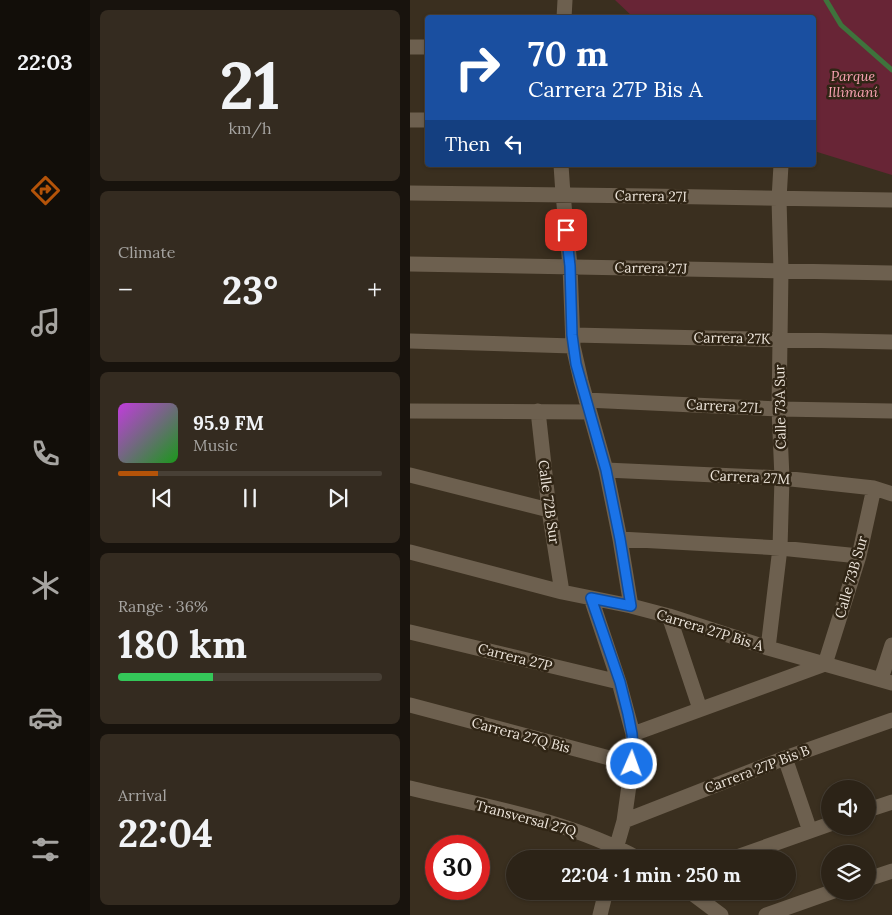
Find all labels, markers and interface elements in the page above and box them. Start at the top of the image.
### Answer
text: 70 m [528,31,608,76]
icon: right [445,35,510,100]
text: 21 [219,44,281,127]
text: 22:03 [17,48,73,76]
park label: Parque Illimaní [828,67,879,101]
text: Carrera 27P Bis A [528,75,703,103]
text: km/h [228,118,272,138]
icon: left [500,130,528,158]
text: Then [445,132,490,156]
icon: directions [28,173,63,208]
street label: Carrera 27I [615,186,687,206]
pin [545,209,587,251]
icon: arrive [552,216,580,244]
text: Climate [118,242,175,262]
street label: Carrera 27J [614,258,688,278]
text: 23° [222,266,278,314]
text: − [118,272,133,308]
text: + [367,272,382,308]
icon: music [28,305,63,340]
street label: Carrera 27K [693,328,771,348]
street label: Calle 73A Sur [770,364,790,450]
street label: Carrera 27L [686,395,762,417]
text: 95.9 FM [193,411,264,435]
text: Music [193,435,238,455]
icon: phone [28,436,63,471]
street label: Calle 72B Sur [534,459,564,545]
street label: Carrera 27M [709,466,791,488]
icon: previous [148,484,176,512]
icon: pause [236,484,264,512]
icon: next [324,484,352,512]
street label: Calle 73B Sur [831,534,871,620]
icon: climate [28,568,63,603]
text: Range · 36% [118,596,208,616]
street label: Carrera 27P Bis A [654,605,766,655]
text: 180 km [118,620,247,668]
street label: Carrera 27P [476,639,555,675]
icon: car [28,700,63,735]
street label: Carrera 27Q Bis [470,713,572,757]
position arrow [605,737,657,789]
street label: Carrera 27P Bis B [702,741,812,797]
map controls [821,780,876,900]
button: sound [821,780,876,835]
text: Arrival [118,785,167,805]
street label: Transversal 27Q [473,796,579,840]
text: 22:04 [118,809,213,857]
icon: filters [28,832,63,867]
speed limit sign: 30 [425,835,490,900]
button: layers [821,845,876,900]
text: 22:04 · 1 min · 250 m [561,863,741,887]

